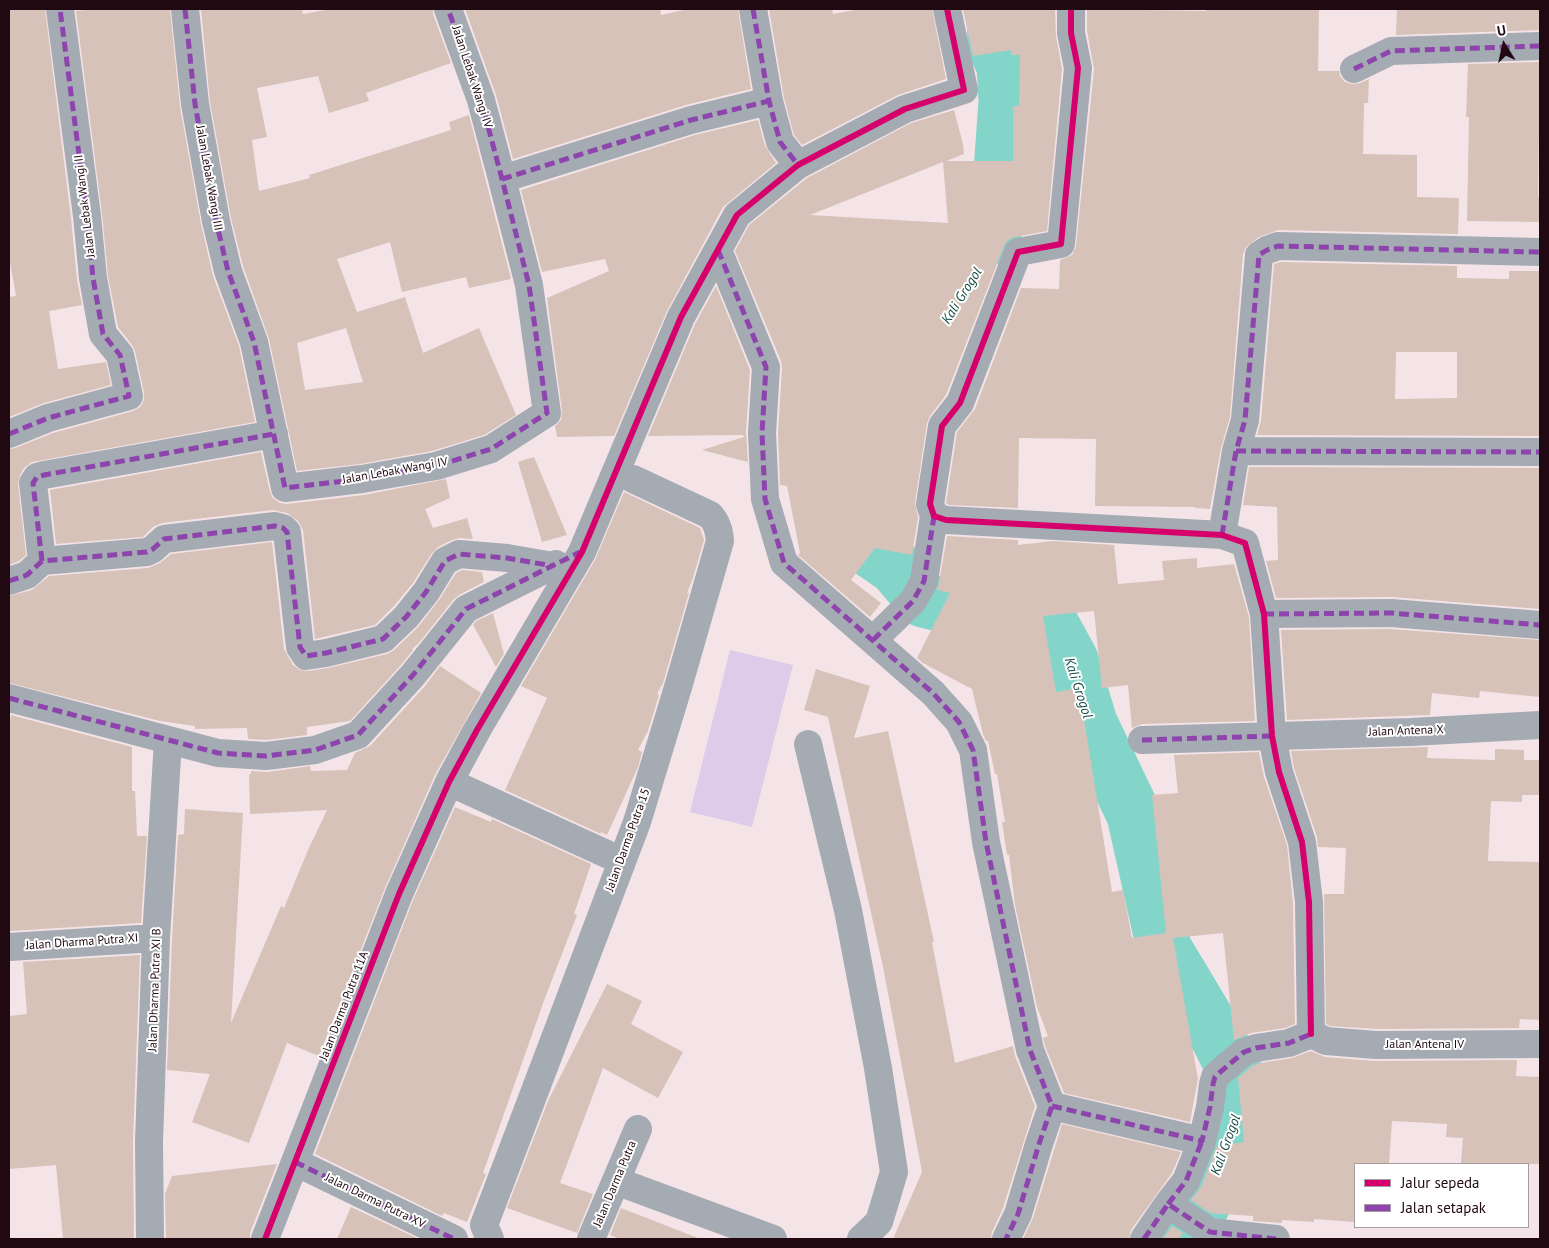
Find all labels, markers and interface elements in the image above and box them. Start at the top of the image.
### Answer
north arrow [1479,20,1529,70]
text: U [1496,21,1507,40]
street label: Jalan Lebak Wangi IV [449,24,495,130]
street label: Jalan Lebak Wangi III [193,124,225,232]
street label: Jalan Lebak Wangi II [72,154,98,258]
water label: Kali Grogol [938,265,986,327]
street label: Jalan Lebak Wangi IV [341,455,449,487]
water label: Kali Grogol [1060,655,1096,721]
street label: Jalan Antena X [1368,722,1444,740]
street label: Jalan Darma Putra 15 [603,787,653,893]
street label: Jalan Dharma Putra XI B [146,928,164,1052]
street label: Jalan Dharma Putra XI [25,931,139,953]
street label: Jalan Darma Putra 11A [317,949,371,1063]
street label: Jalan Antena IV [1386,1038,1464,1052]
water label: Kali Grogol [1207,1112,1245,1178]
street label: Jalan Darma Putra [590,1139,640,1229]
legend [1354,1163,1529,1228]
street label: Jalan Darma Putra XV [323,1170,427,1232]
text: Jalur sepeda [1401,1173,1480,1192]
text: Jalan setapak [1401,1198,1486,1217]

